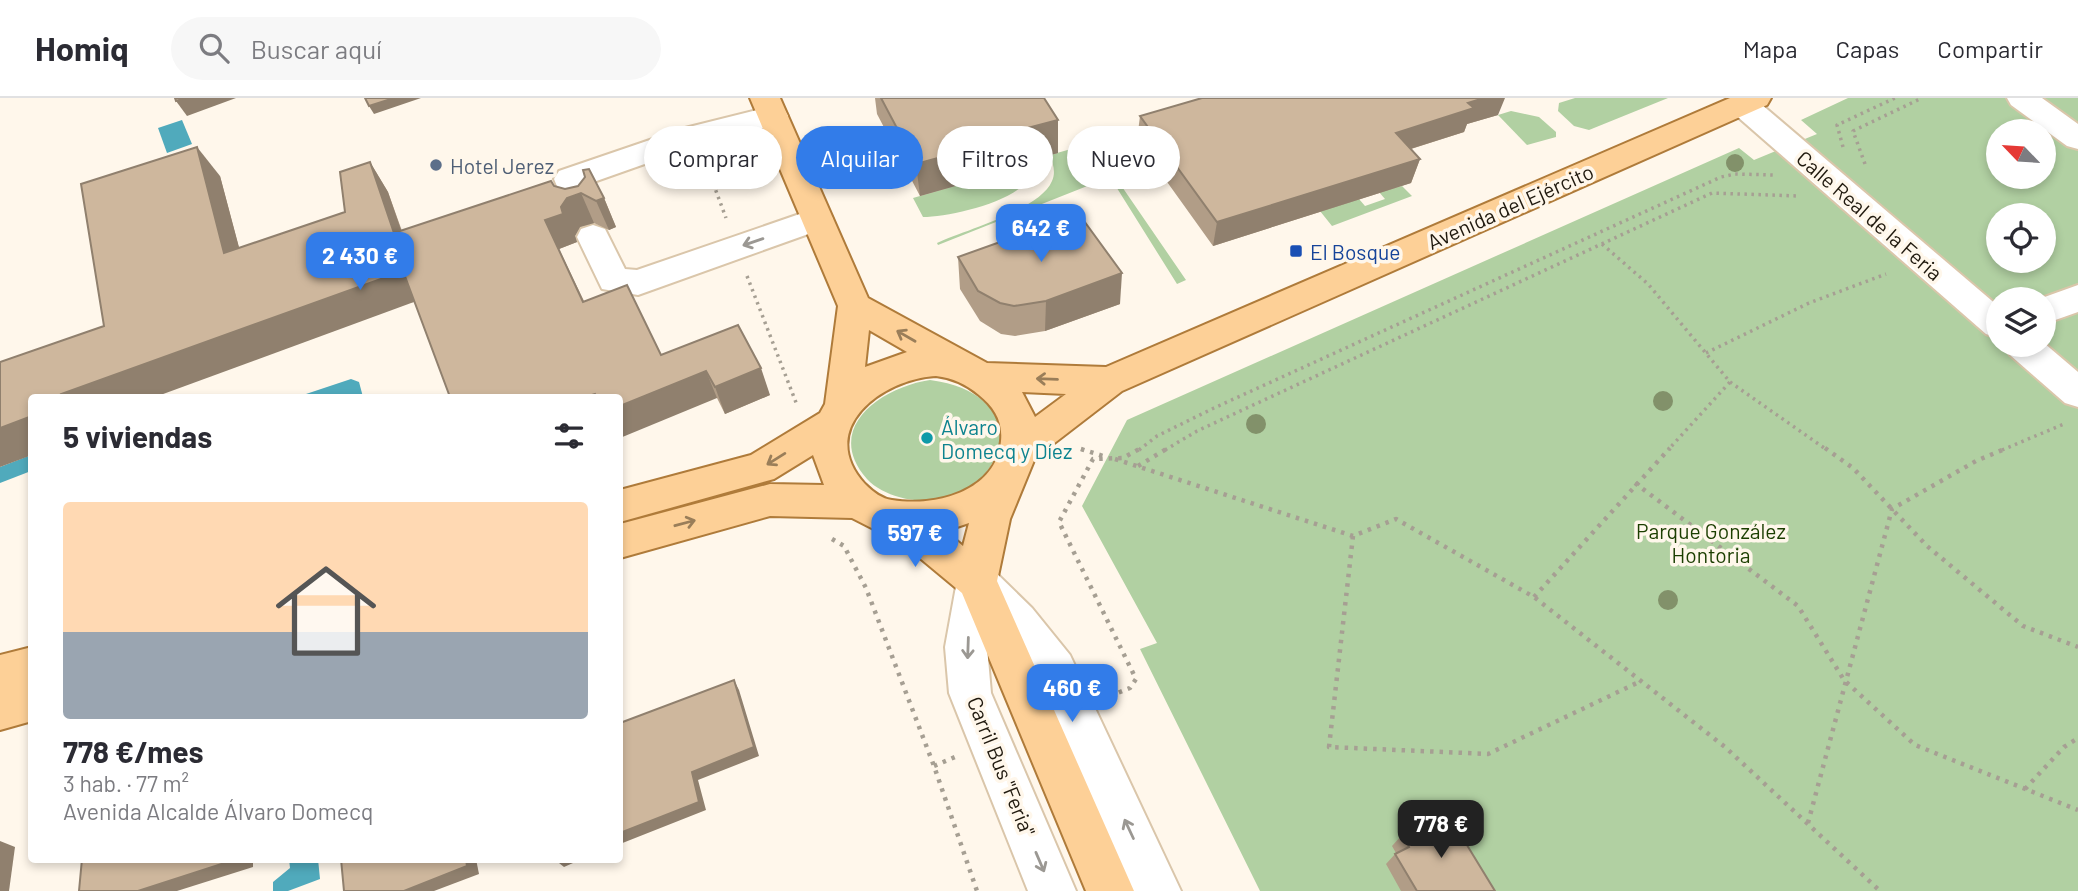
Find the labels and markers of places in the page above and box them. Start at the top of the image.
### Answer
place label: Hotel Jerez [450,153,554,178]
marker: Hotel Jerez [428,157,444,173]
pin: 642 € [992,204,1090,264]
pin: 2 430 € [295,232,425,292]
place label: El Bosque [1310,239,1401,264]
marker: El Bosque [1288,243,1304,259]
place label: Álvaro Domecq y Díez [941,414,1072,463]
marker: Álvaro Domecq y Díez [919,430,935,446]
pin: 597 € [866,510,964,569]
pin: 460 € [1023,664,1121,724]
pin: 778 € [1392,800,1490,860]

